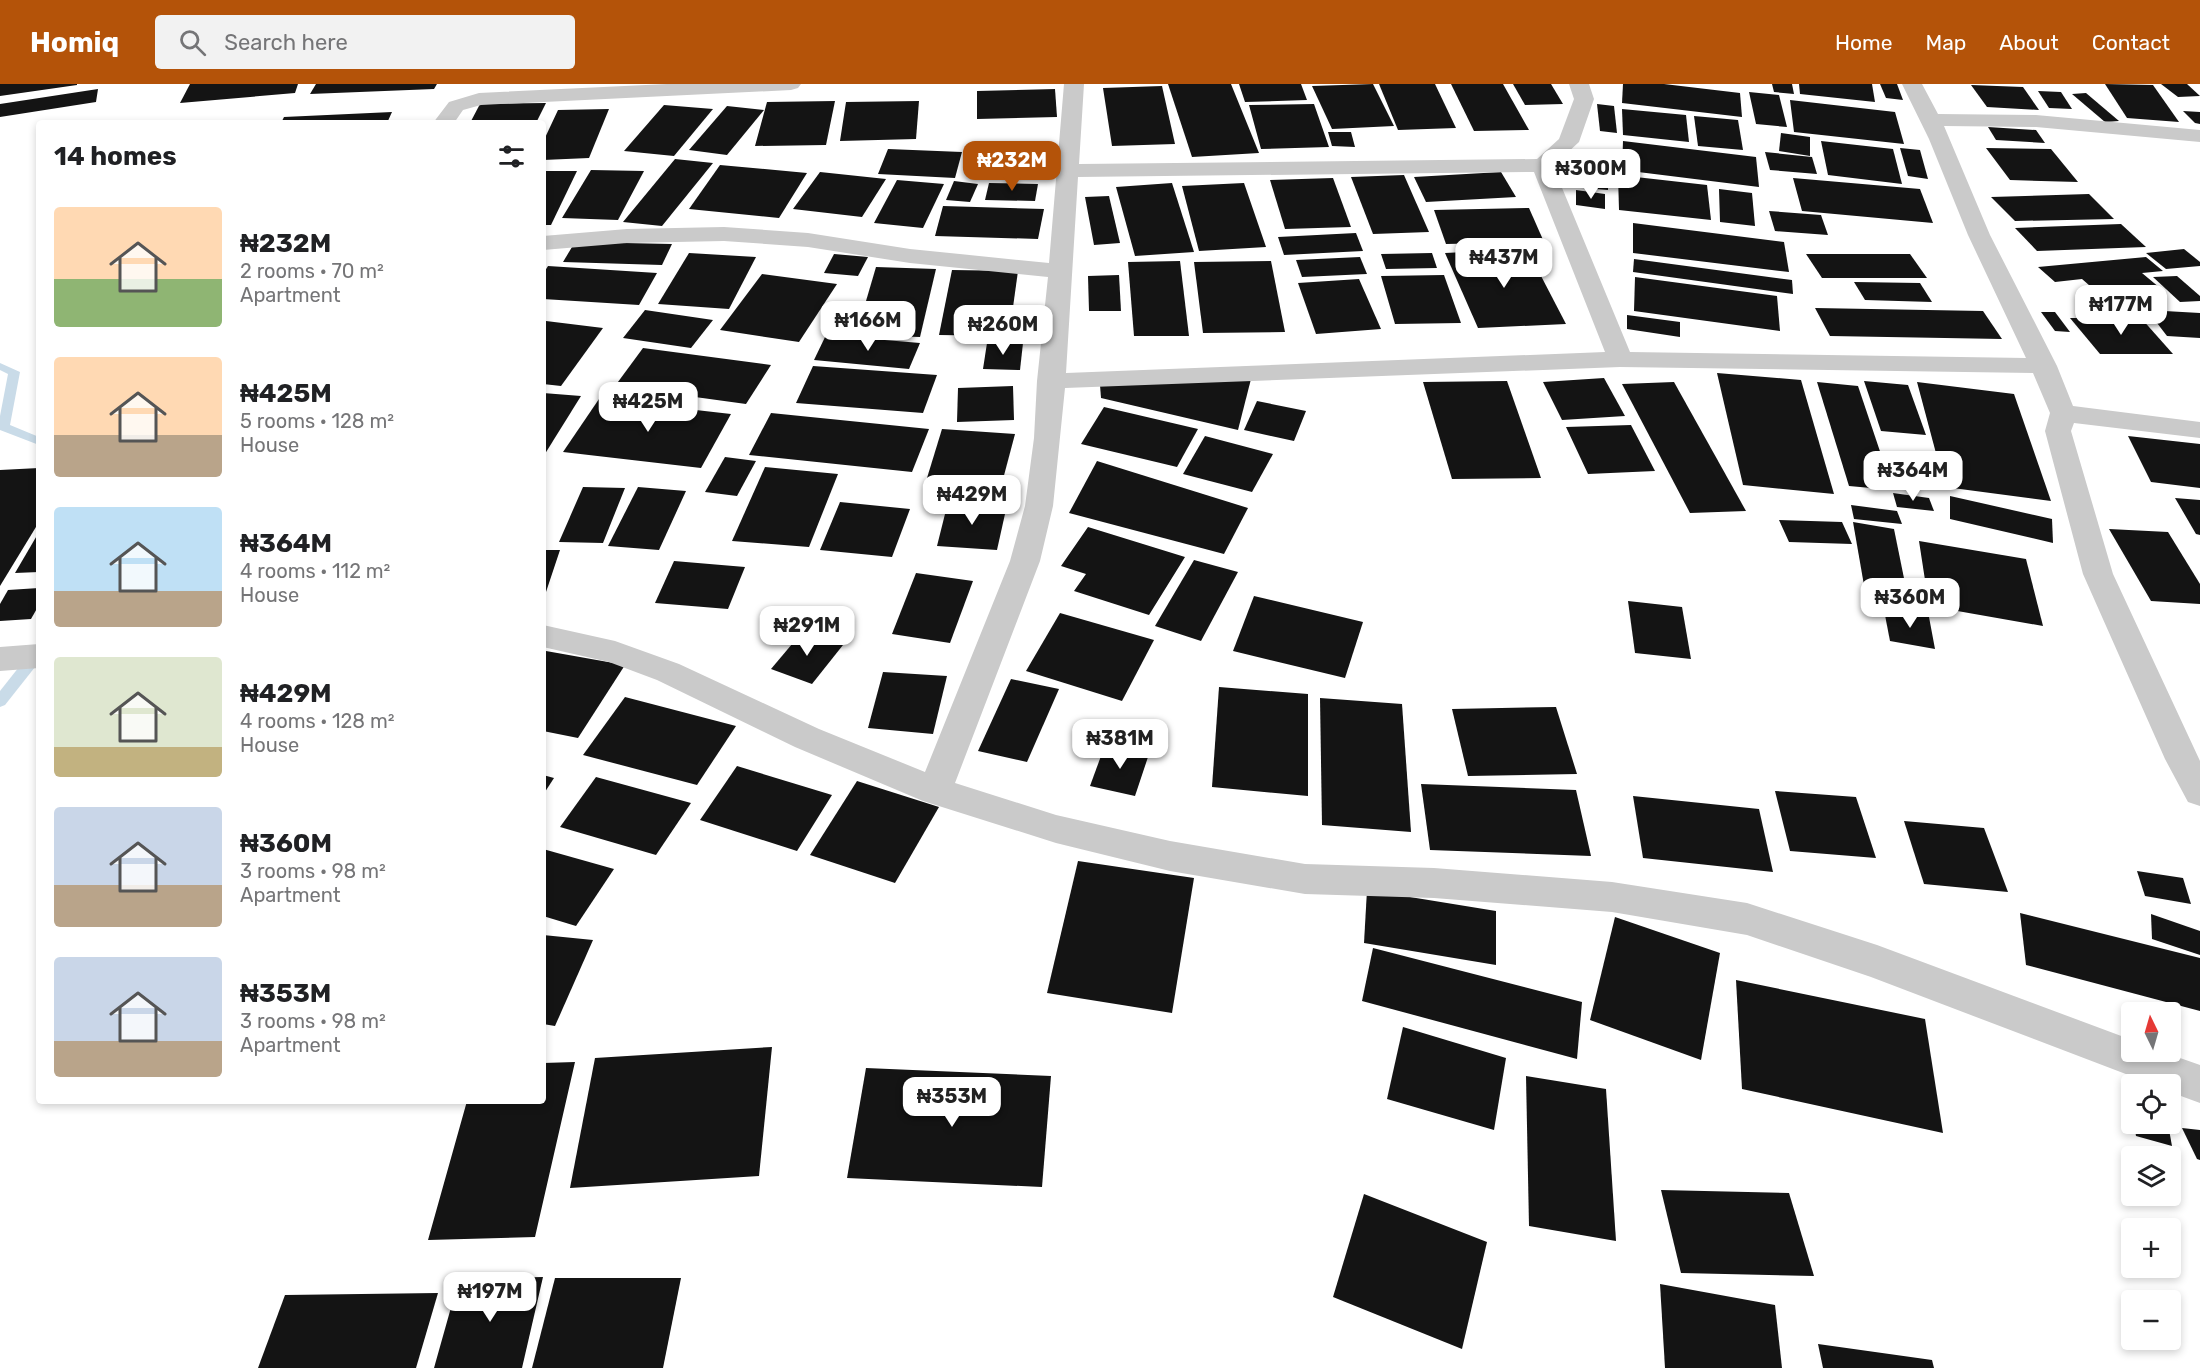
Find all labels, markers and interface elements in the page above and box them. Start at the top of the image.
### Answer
search box [155,15,575,69]
text: Homiq [30,26,119,59]
icon: search [176,26,209,59]
text: Search here [224,29,348,56]
text: Home [1835,30,1892,55]
text: Map [1925,30,1966,55]
text: About [1999,30,2059,55]
text: Contact [2092,30,2170,55]
icon: filters [495,140,528,173]
text: 14 homes [54,141,177,172]
pin: ₦232M [970,141,1054,192]
text: ₦232M [977,148,1047,172]
pin: ₦300M [1549,149,1633,200]
text: ₦300M [1555,156,1627,180]
text: ₦232M [240,228,331,259]
icon: home [102,231,174,303]
pin: ₦437M [1462,238,1546,289]
text: ₦437M [1469,245,1539,269]
text: 2 rooms · 70 m² [240,259,384,283]
text: Apartment [240,283,341,307]
pin: ₦177M [2079,285,2163,336]
text: ₦177M [2089,292,2153,316]
pin: ₦166M [826,301,910,352]
pin: ₦260M [961,305,1045,356]
text: ₦166M [835,308,901,332]
text: ₦260M [968,312,1038,336]
text: ₦425M [240,378,332,409]
icon: home [102,381,174,453]
pin: ₦425M [606,382,690,433]
text: ₦425M [613,389,683,413]
text: 5 rooms · 128 m² [240,409,394,433]
text: House [240,433,299,457]
pin: ₦364M [1871,451,1955,502]
text: ₦364M [1878,458,1948,482]
pin: ₦429M [930,475,1014,526]
text: ₦429M [937,482,1007,506]
text: ₦364M [240,528,332,559]
icon: home [102,531,174,603]
text: 4 rooms · 112 m² [240,559,390,583]
pin: ₦360M [1868,578,1952,629]
text: House [240,583,299,607]
text: ₦360M [1875,585,1945,609]
pin: ₦291M [765,606,849,657]
text: ₦291M [774,613,840,637]
text: ₦429M [240,678,332,709]
icon: home [102,681,174,753]
text: 4 rooms · 128 m² [240,709,395,733]
pin: ₦381M [1078,719,1162,770]
text: ₦381M [1086,726,1154,750]
text: House [240,733,299,757]
text: ₦360M [240,828,332,859]
icon: home [102,831,174,903]
text: 3 rooms · 98 m² [240,859,386,883]
text: Apartment [240,883,341,907]
text: ₦353M [240,978,331,1009]
icon: home [102,981,174,1053]
north arrow [2121,1002,2181,1062]
map controls [2121,1002,2181,1350]
text: 3 rooms · 98 m² [240,1009,386,1033]
text: Apartment [240,1033,341,1057]
button: locate [2121,1074,2181,1134]
pin: ₦353M [910,1077,994,1128]
text: ₦353M [917,1084,987,1108]
button: layers [2121,1146,2181,1206]
button: + [2121,1218,2181,1278]
pin: ₦197M [448,1272,532,1323]
text: ₦197M [457,1279,523,1303]
button: − [2121,1290,2181,1350]

